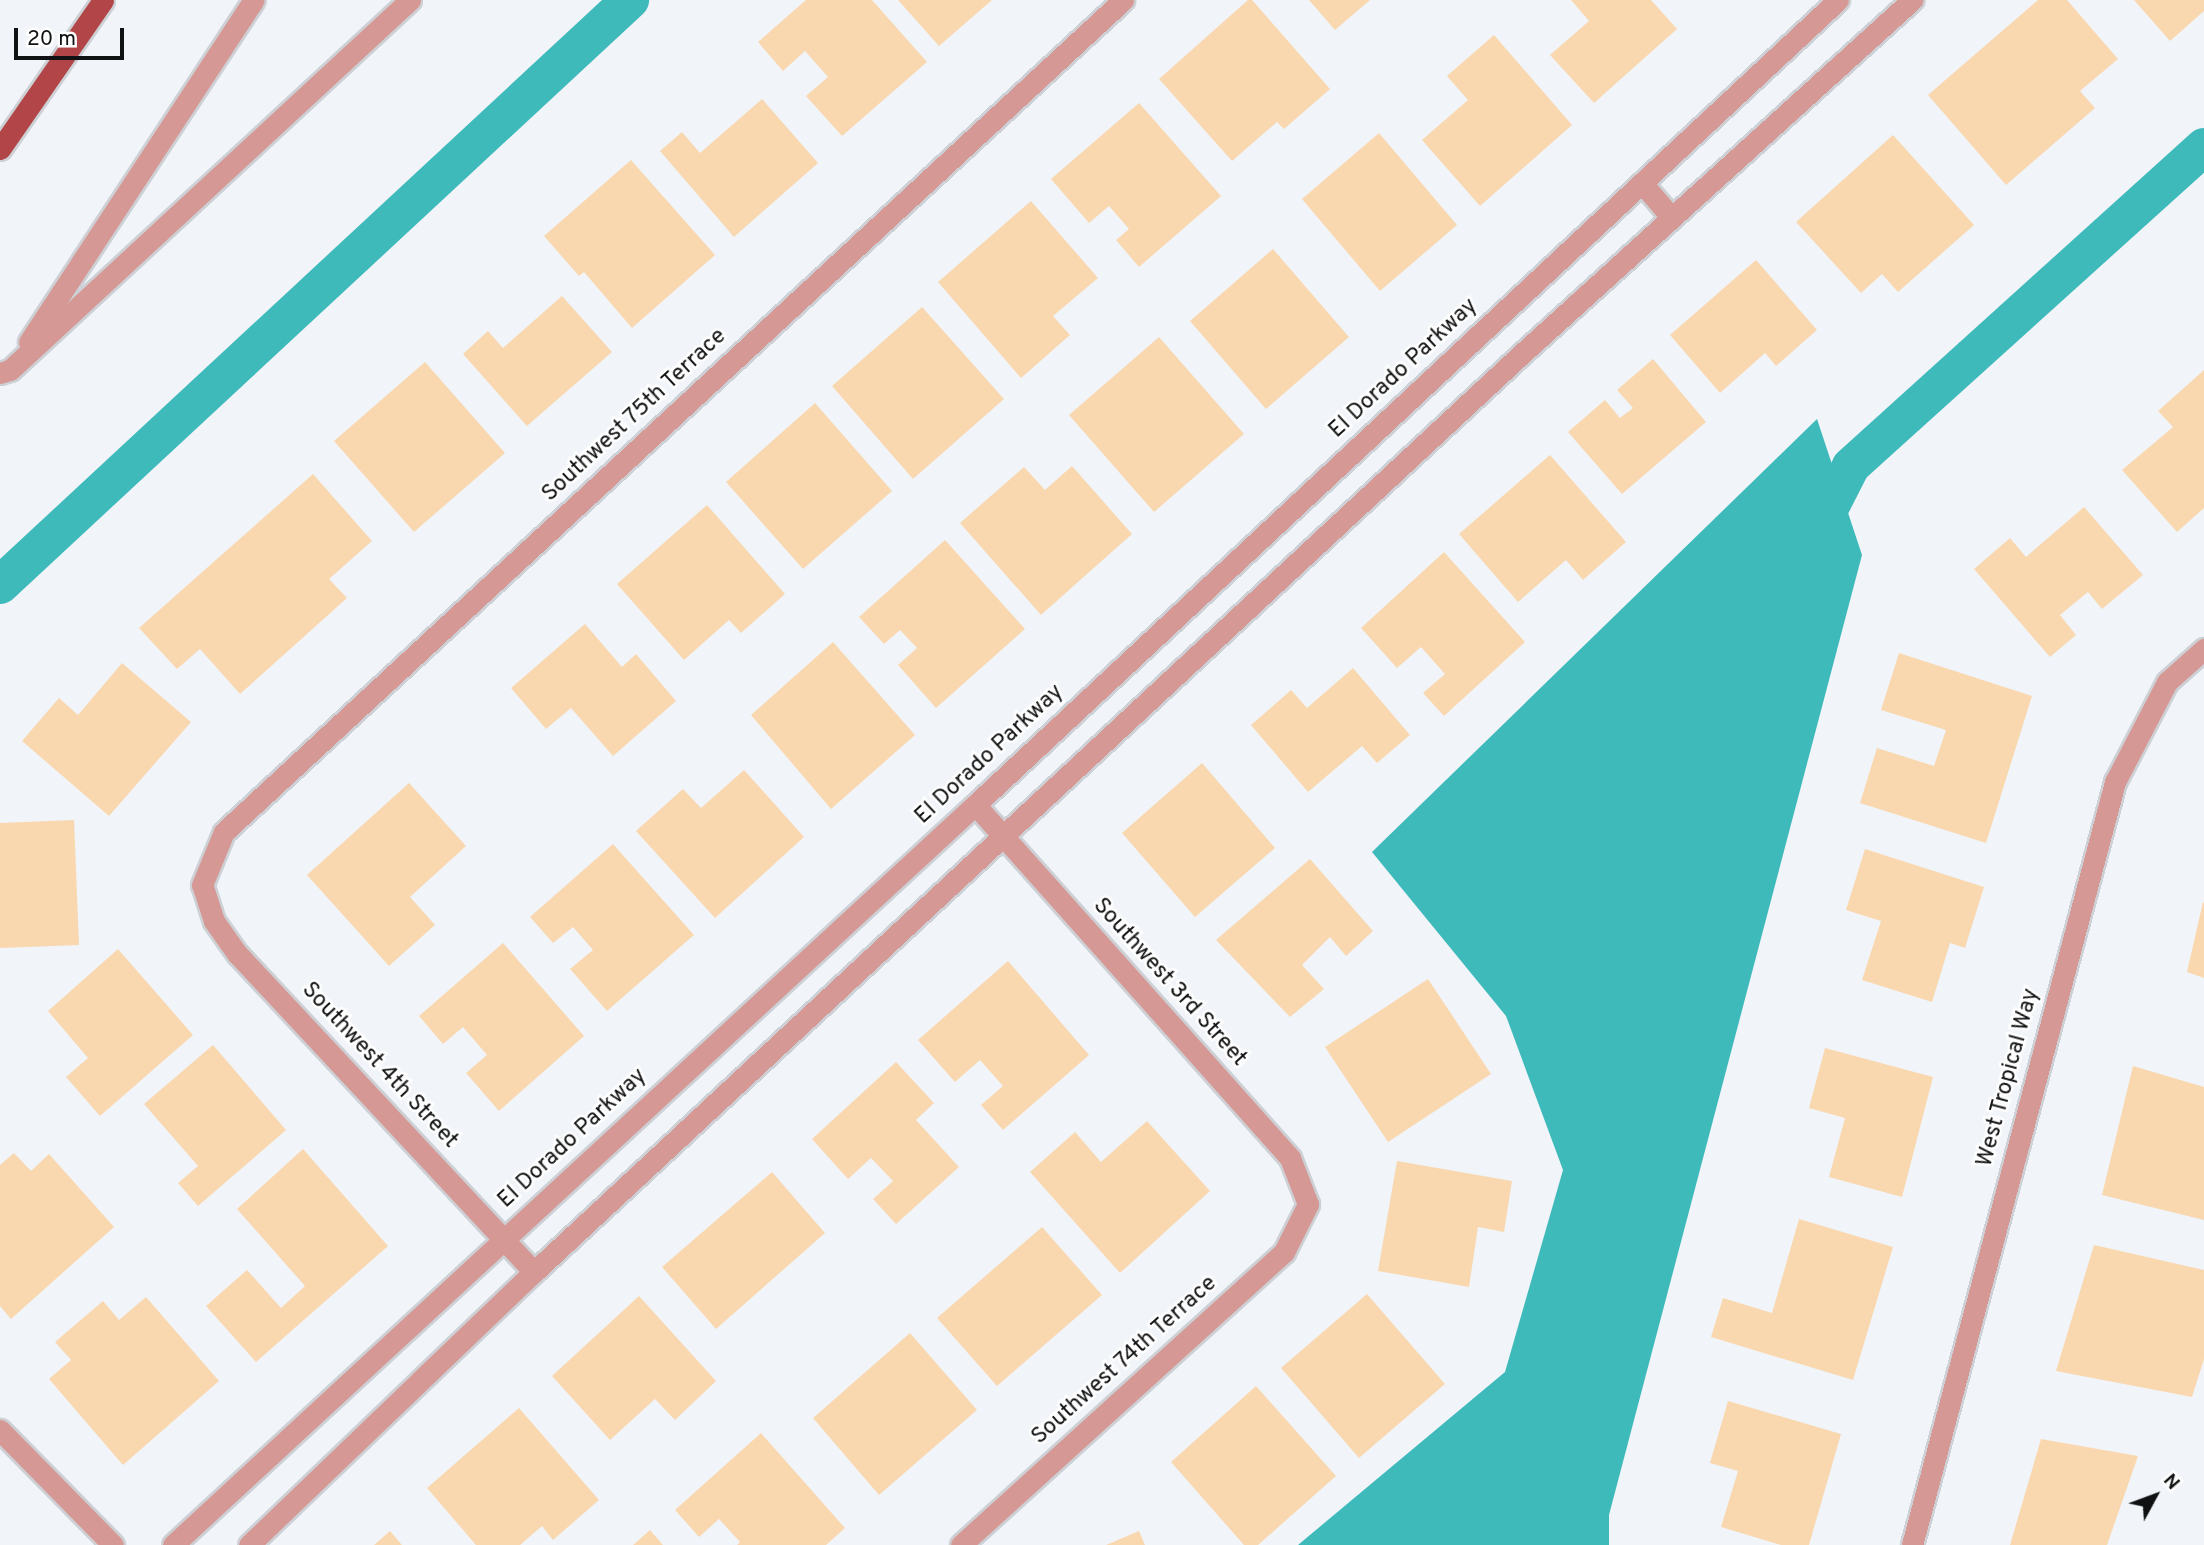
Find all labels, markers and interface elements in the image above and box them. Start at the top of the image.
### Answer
scale bar [18,14,128,58]
text: 20 m [27,26,76,53]
street label: El Dorado Parkway [1324,293,1484,445]
street label: Southwest 75th Terrace [536,323,734,509]
street label: El Dorado Parkway [910,679,1070,831]
street label: Southwest 3rd Street [1086,893,1252,1073]
street label: Southwest 4th Street [295,977,463,1155]
street label: West Tropical Way [1972,985,2046,1171]
street label: El Dorado Parkway [493,1063,653,1215]
street label: Southwest 74th Terrace [1026,1270,1224,1452]
north arrow [2120,1461,2190,1531]
text: N [2157,1469,2184,1495]

